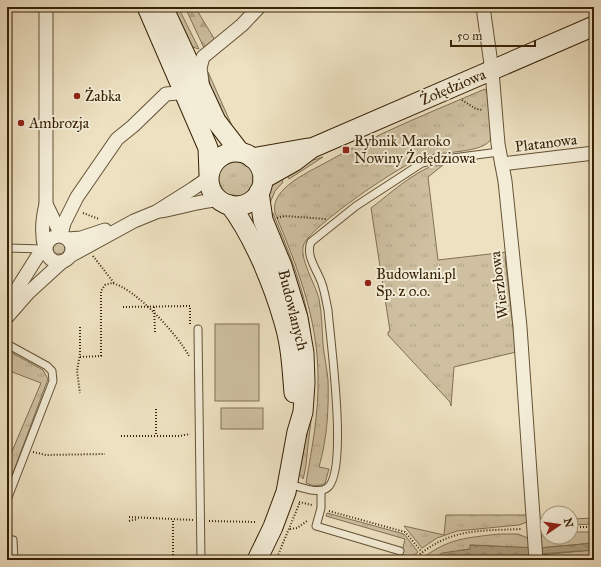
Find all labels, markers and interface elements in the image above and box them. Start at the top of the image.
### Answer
scale bar [451,22,535,48]
text: 50 m [457,29,482,43]
street label: Żołędziowa [418,65,489,109]
place label: Żabka [85,87,122,105]
marker: Żabka [72,91,82,101]
place label: Ambrozja [28,114,90,132]
marker: Ambrozja [16,118,26,128]
street label: Platanowa [514,130,579,156]
place label: Rybnik Maroko Nowiny Żołędziowa [354,132,476,167]
marker: Rybnik Maroko Nowiny Żołędziowa [341,145,351,155]
street label: Wierzbowa [486,249,512,320]
place label: Budowlani.pl Sp. z o.o. [376,265,457,300]
street label: Budowlanych [274,268,312,353]
marker: Budowlani.pl Sp. z o.o. [363,278,373,288]
north arrow [539,505,579,545]
text: N [561,517,576,530]

